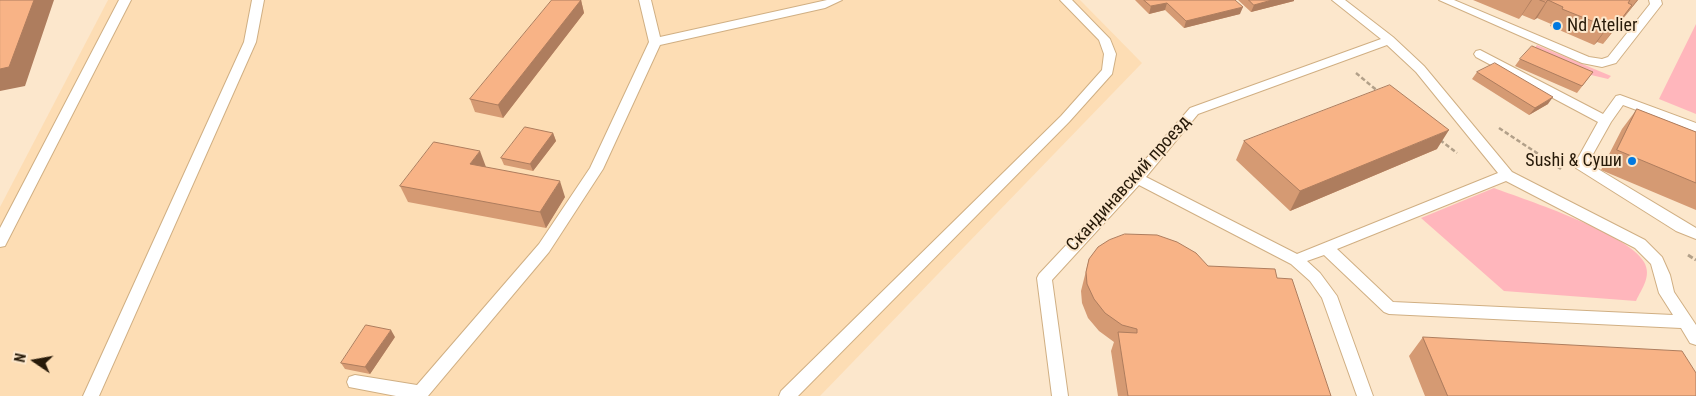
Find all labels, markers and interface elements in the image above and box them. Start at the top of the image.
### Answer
place label: Nd Atelier [1567,15,1637,37]
marker: Nd Atelier [1551,20,1563,32]
street label: Скандинавский проезд [1062,112,1196,256]
place label: Sushi & Суши [1525,150,1622,172]
marker: Sushi & Суши [1626,155,1638,167]
north arrow [10,336,60,386]
text: N [12,352,29,364]

